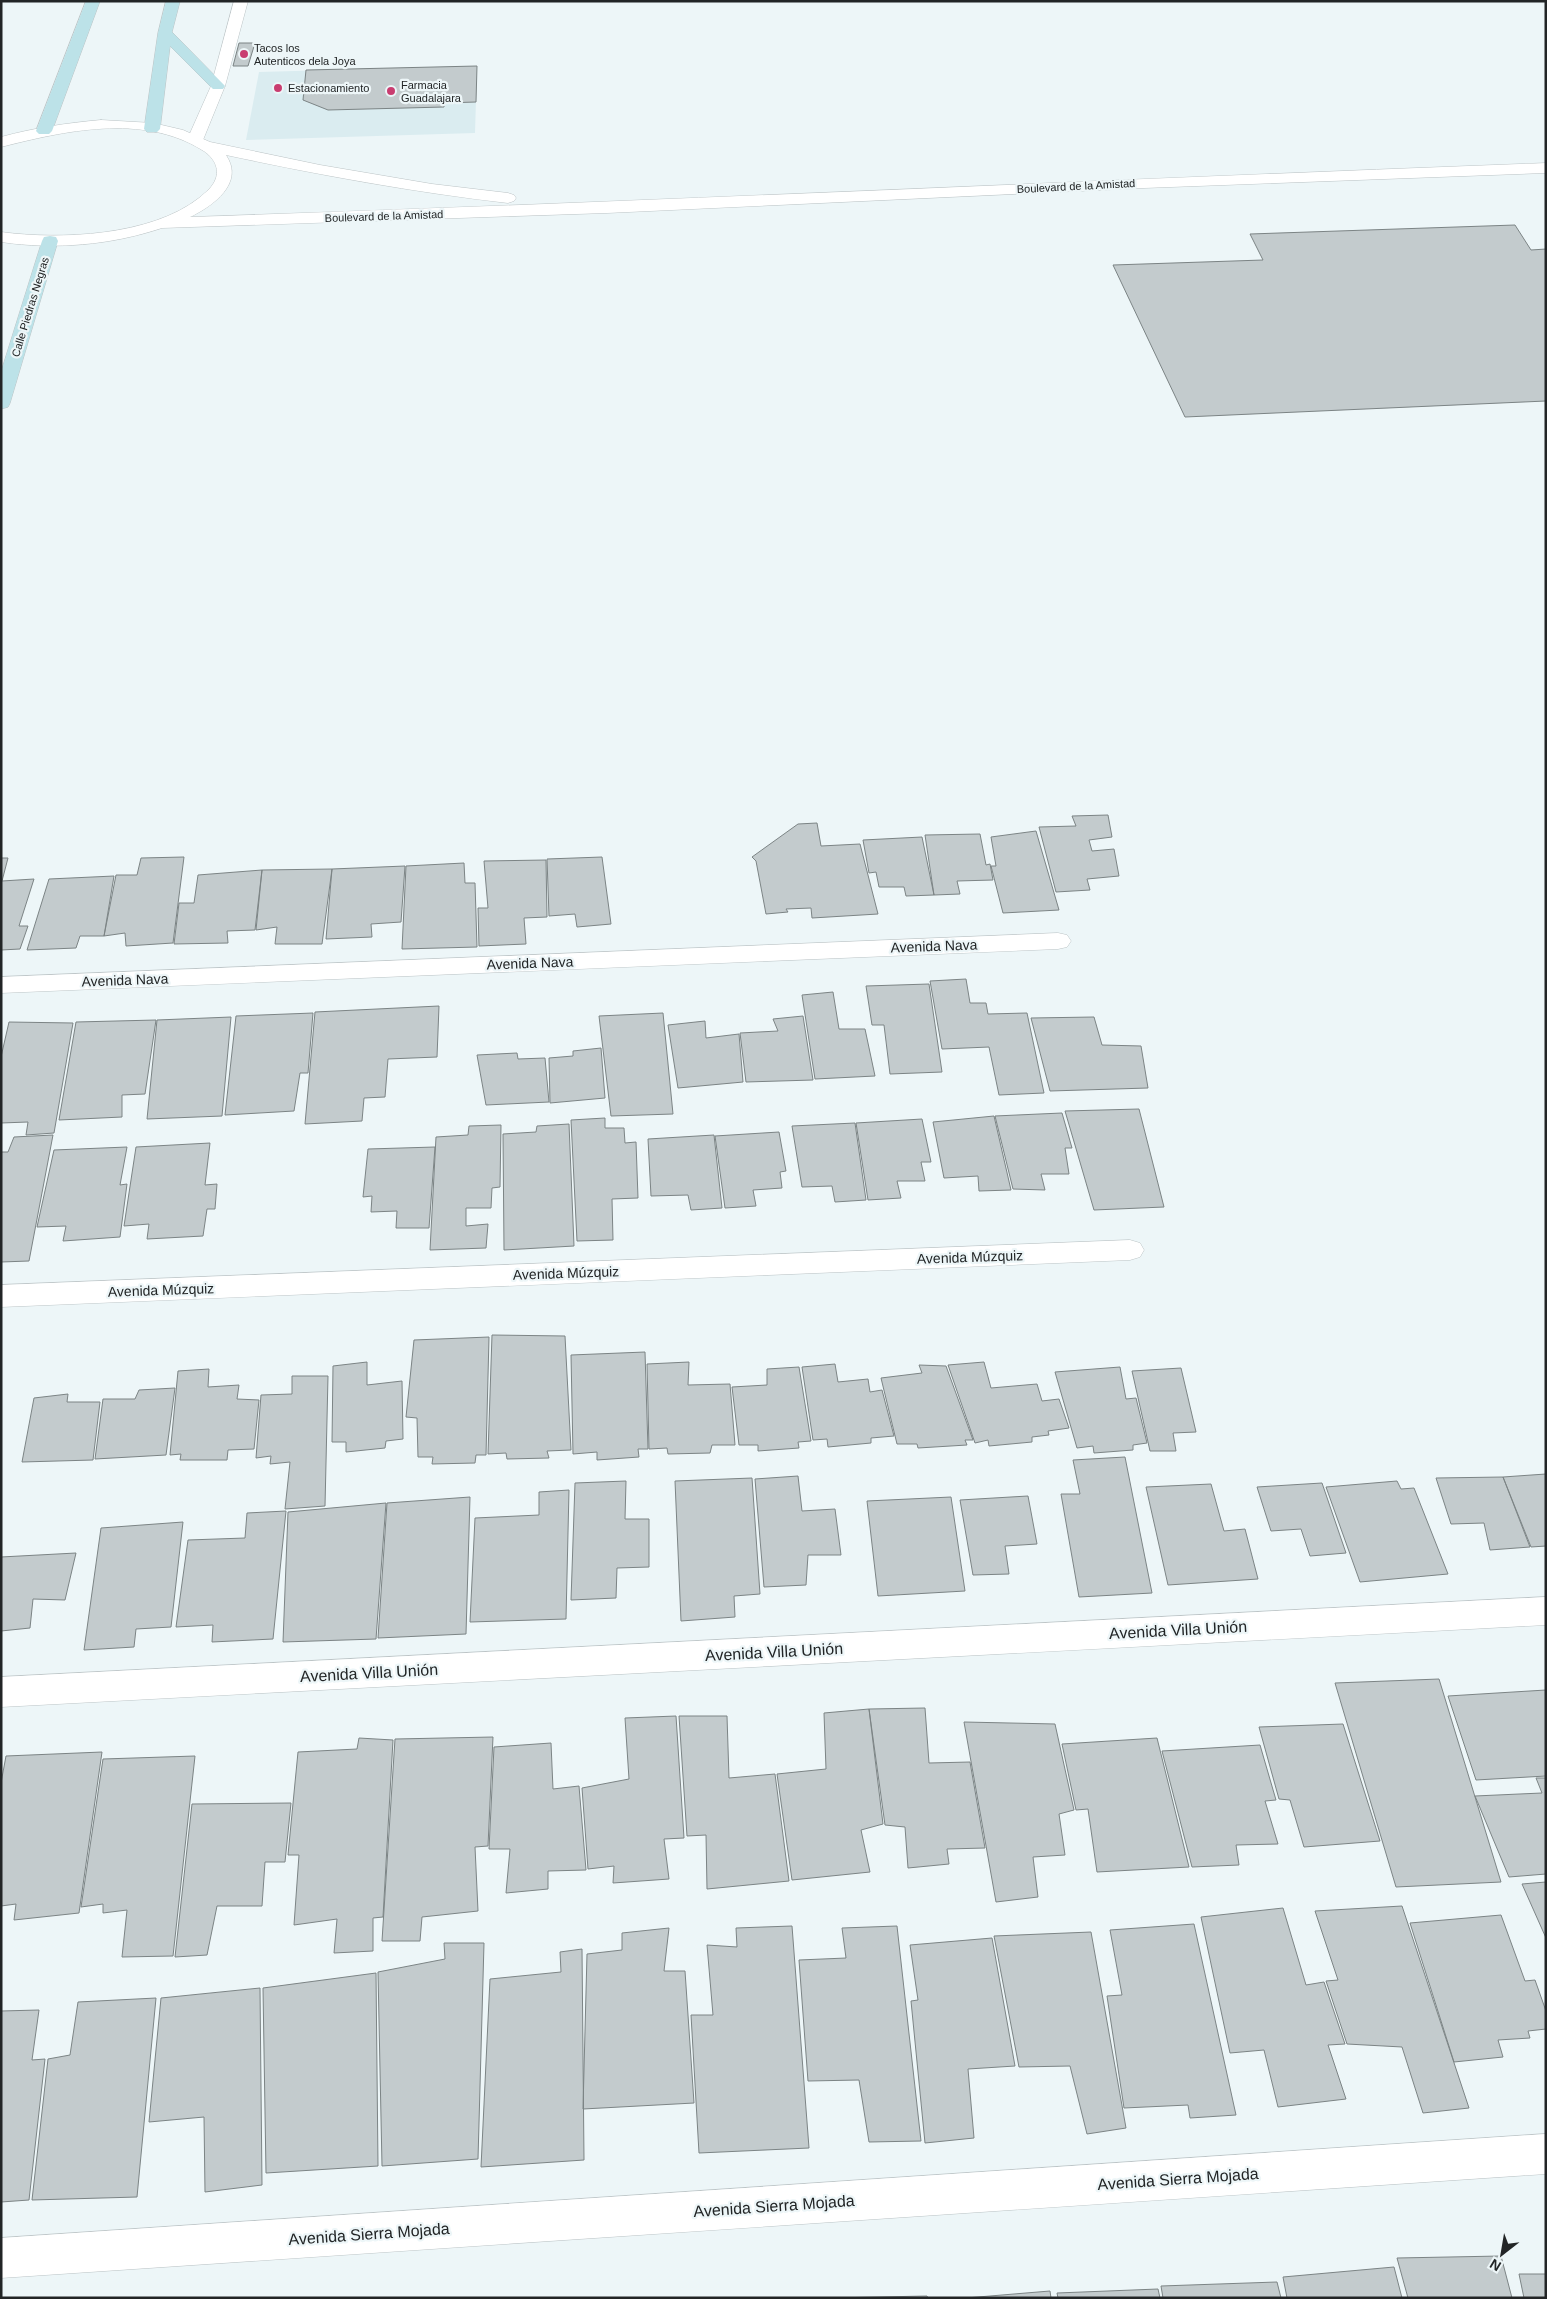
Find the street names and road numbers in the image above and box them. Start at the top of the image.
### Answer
street label: Boulevard de la Amistad [1016,177,1136,195]
street label: Boulevard de la Amistad [325,208,443,224]
street label: Calle Piedras Negras [9,255,51,358]
street label: Avenida Nava [890,936,978,956]
street label: Avenida Nava [486,953,574,973]
street label: Avenida Nava [81,970,169,990]
street label: Avenida Múzquiz [917,1247,1023,1267]
street label: Avenida Múzquiz [513,1263,619,1283]
street label: Avenida Múzquiz [108,1280,214,1300]
street label: Avenida Villa Unión [1109,1618,1247,1642]
street label: Avenida Villa Unión [705,1640,843,1664]
street label: Avenida Villa Unión [300,1661,438,1685]
street label: Avenida Sierra Mojada [1097,2165,1259,2193]
street label: Avenida Sierra Mojada [693,2192,855,2220]
street label: Avenida Sierra Mojada [288,2220,450,2248]

